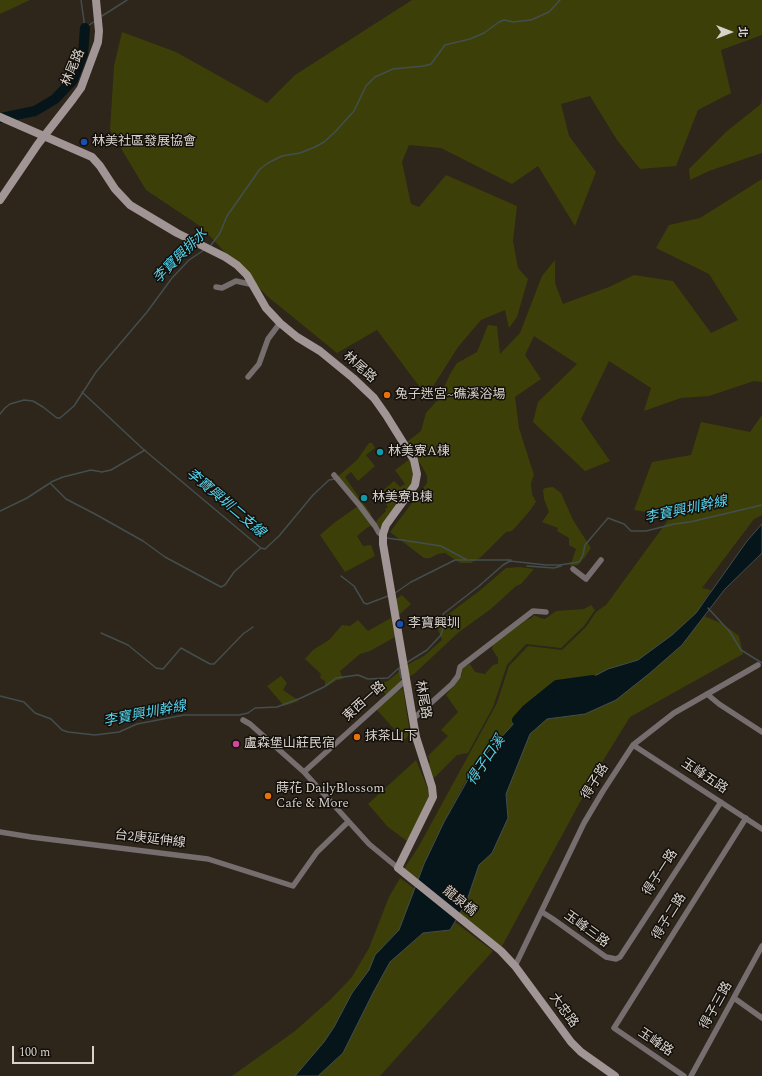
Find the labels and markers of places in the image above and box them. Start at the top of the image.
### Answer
place label: 林美社區發展協會 [92,134,196,150]
marker: 林美社區發展協會 [79,137,89,147]
place label: 兔子迷宮~礁溪浴場 [395,387,505,403]
marker: 兔子迷宮~礁溪浴場 [382,390,392,400]
place label: 林美寮A棟 [388,444,450,460]
marker: 林美寮A棟 [375,447,385,457]
place label: 林美寮B棟 [372,490,433,506]
marker: 林美寮B棟 [359,493,369,503]
place label: 李寶興圳 [408,616,460,632]
marker: 李寶興圳 [395,619,405,629]
place label: 抹茶山下 [365,729,417,745]
marker: 抹茶山下 [352,732,362,742]
place label: 盧森堡山莊民宿 [244,736,335,752]
marker: 盧森堡山莊民宿 [231,739,241,749]
place label: 蒔花 DailyBlossom Cafe & More [276,781,384,812]
marker: 蒔花 DailyBlossom Cafe & More [263,791,273,801]

